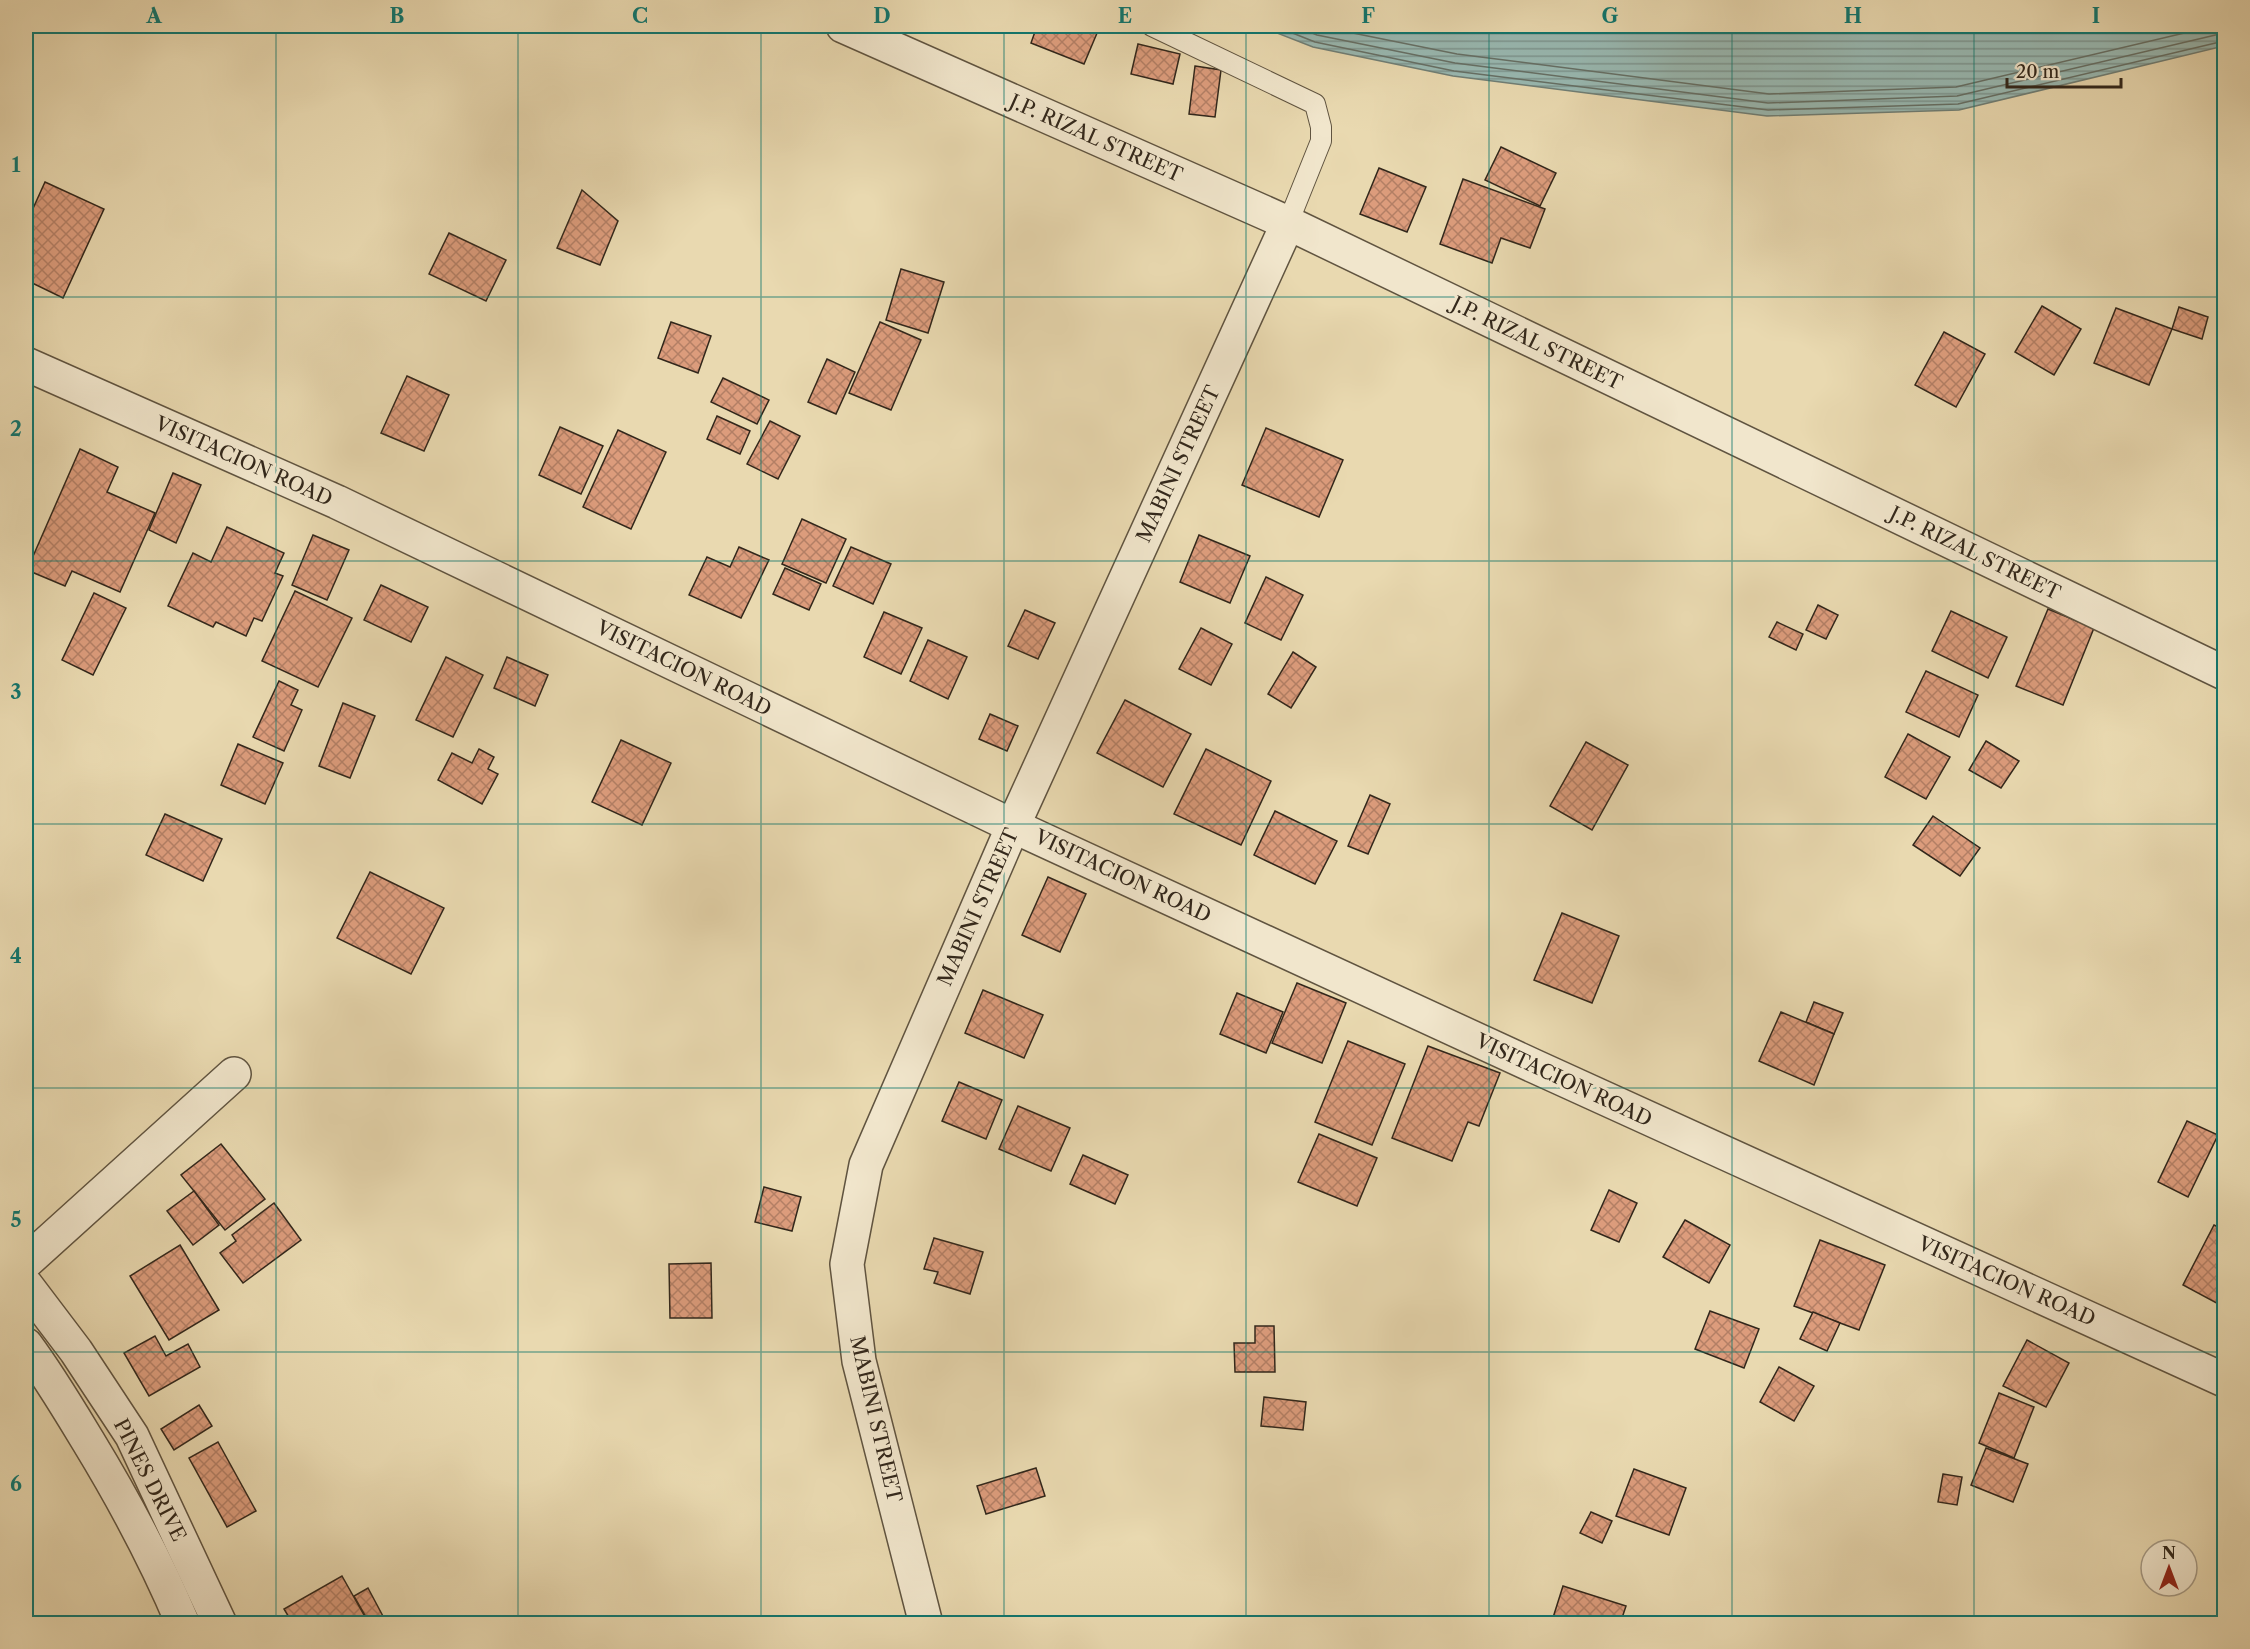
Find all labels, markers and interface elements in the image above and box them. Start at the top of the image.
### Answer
text: A [145,4,162,28]
text: B [390,4,405,28]
text: C [632,4,648,28]
text: D [873,4,891,28]
text: E [1118,4,1132,28]
text: F [1361,4,1375,28]
text: G [1602,4,1619,28]
text: H [1844,4,1862,28]
text: I [2092,4,2100,28]
scale bar [2007,51,2121,89]
text: 20 m [2016,61,2060,83]
street label: J.P. RIZAL STREET [1003,88,1186,187]
text: 1 [12,153,21,177]
street label: J.P. RIZAL STREET [1445,290,1626,395]
street label: MABINI STREET [1131,382,1225,546]
street label: VISITACION ROAD [151,411,336,511]
text: 2 [10,417,22,441]
street label: J.P. RIZAL STREET [1883,500,2064,605]
street label: VISITACION ROAD [592,615,775,721]
text: 3 [10,680,22,704]
street label: MABINI STREET [932,824,1024,990]
street label: VISITACION ROAD [1030,824,1215,927]
text: 4 [10,944,22,968]
street label: VISITACION ROAD [1471,1028,1656,1131]
text: 5 [10,1208,22,1232]
street label: VISITACION ROAD [1914,1231,2099,1331]
street label: MABINI STREET [845,1334,907,1505]
street label: PINES DRIVE [109,1415,191,1545]
text: 6 [10,1472,22,1496]
north arrow [2139,1538,2199,1598]
text: N [2162,1543,2176,1563]

